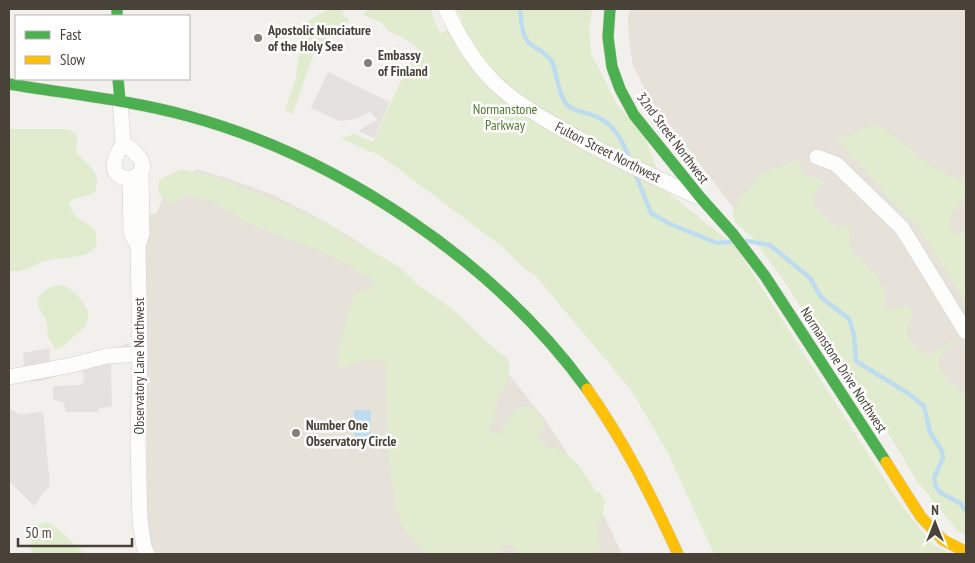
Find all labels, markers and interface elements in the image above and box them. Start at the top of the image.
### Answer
legend [15,15,190,80]
place label: Apostolic Nunciature of the Holy See [267,21,371,55]
text: Fast [60,25,81,44]
marker: Apostolic Nunciature of the Holy See [252,32,264,44]
place label: Embassy of Finland [378,46,428,80]
text: Slow [60,50,85,69]
marker: Embassy of Finland [362,57,374,69]
street label: 32nd Street Northwest [633,89,713,187]
park label: Normanstone Parkway [473,100,538,134]
street label: Fulton Street Northwest [552,118,664,186]
street label: Observatory Lane Northwest [130,297,148,434]
street label: Normanstone Drive Northwest [797,304,891,436]
place label: Number One Observatory Circle [306,416,397,450]
marker: Number One Observatory Circle [290,427,302,439]
north arrow [910,498,960,548]
text: N [931,501,939,519]
scale bar [18,516,131,548]
text: 50 m [25,523,51,542]

